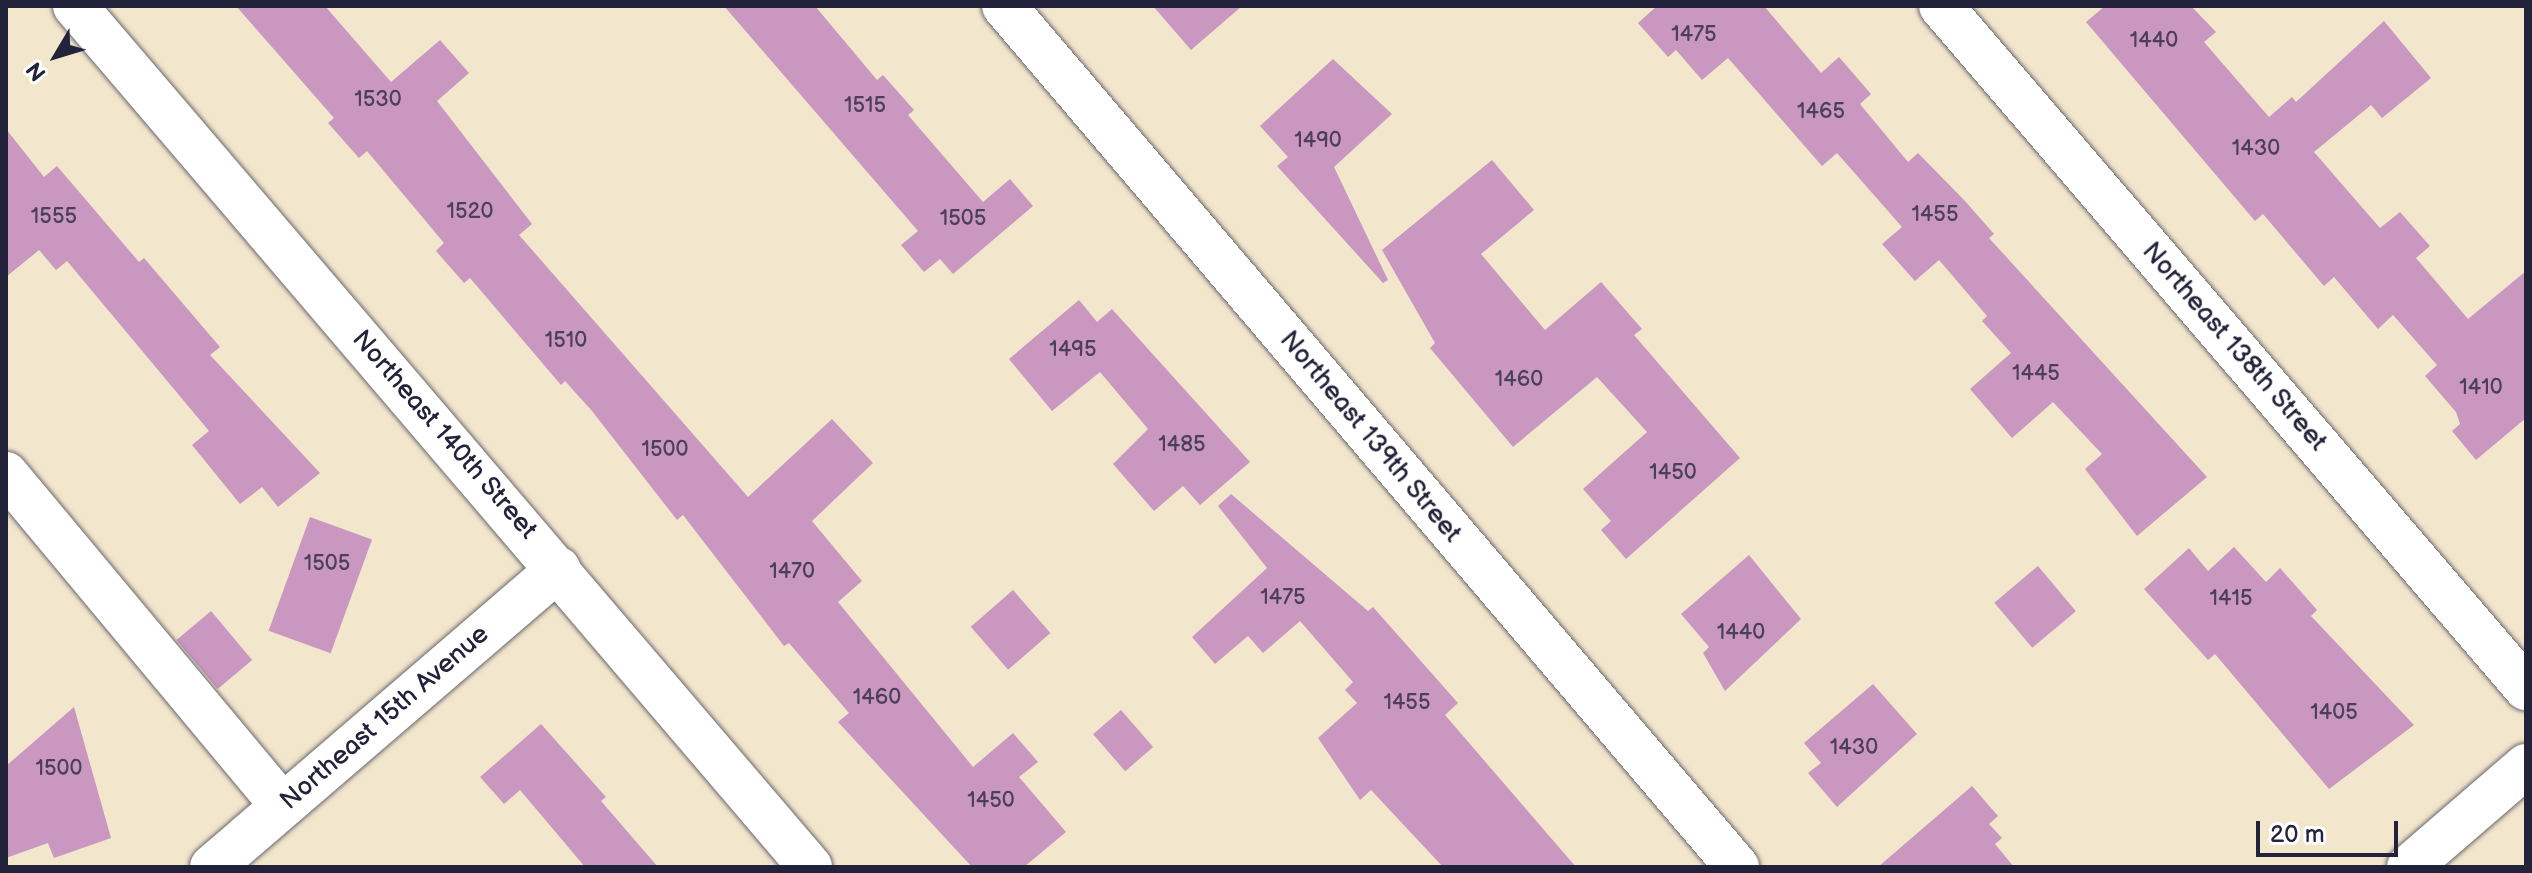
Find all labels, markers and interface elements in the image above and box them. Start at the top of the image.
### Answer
north arrow [16,16,96,96]
house number: 1475 [1671,22,1717,48]
house number: 1440 [2130,28,2178,54]
text: N [21,56,52,86]
house number: 1530 [354,87,402,113]
house number: 1515 [844,93,886,119]
house number: 1465 [1797,99,1845,125]
house number: 1490 [1294,128,1342,154]
house number: 1430 [2232,136,2280,162]
house number: 1520 [446,199,494,225]
house number: 1455 [1911,202,1959,228]
house number: 1555 [31,204,77,230]
house number: 1505 [940,206,986,232]
street label: Northeast 138th Street [2135,236,2333,458]
street label: Northeast 140th Street [345,324,543,546]
street label: Northeast 139th Street [1272,325,1468,549]
house number: 1510 [545,328,587,354]
house number: 1495 [1049,337,1097,363]
house number: 1445 [2012,361,2060,387]
house number: 1460 [1495,367,1543,393]
house number: 1410 [2459,375,2503,401]
house number: 1485 [1158,432,1206,458]
house number: 1500 [642,437,688,463]
house number: 1450 [1649,460,1697,486]
house number: 1505 [304,551,350,577]
house number: 1470 [769,559,815,585]
house number: 1475 [1260,585,1306,611]
house number: 1415 [2209,586,2253,612]
street label: Northeast 15th Avenue [274,619,496,817]
house number: 1440 [1717,620,1765,646]
house number: 1460 [853,685,901,711]
house number: 1455 [1383,690,1431,716]
house number: 1405 [2310,700,2358,726]
house number: 1430 [1830,735,1878,761]
house number: 1500 [36,756,82,782]
house number: 1450 [967,788,1015,814]
scale bar [2260,805,2402,855]
text: 20 m [2270,820,2325,849]

